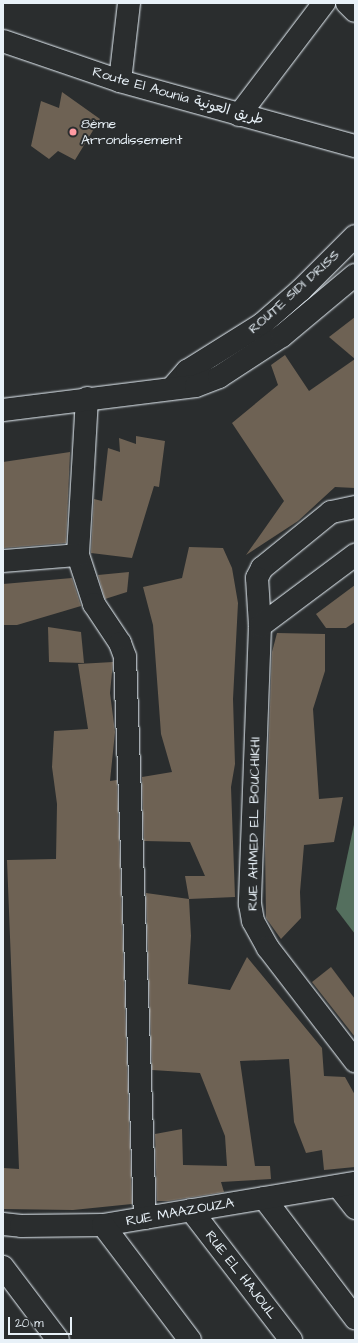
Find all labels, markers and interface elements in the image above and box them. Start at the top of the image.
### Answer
street label: Route El Aounia طريق العونية [90,63,266,129]
place label: 8ème Arrondissement [81,116,182,148]
marker: 8ème Arrondissement [68,127,78,137]
street label: ROUTE SIDI DRISS [245,247,343,337]
street label: RUE AHMED EL BOUCHIKHI [244,737,264,911]
street label: RUE MAAZOUZA [125,1194,235,1230]
street label: RUE EL HAJOUL [201,1228,281,1322]
scale bar [10,1309,74,1335]
text: 20 m [15,1315,44,1332]

